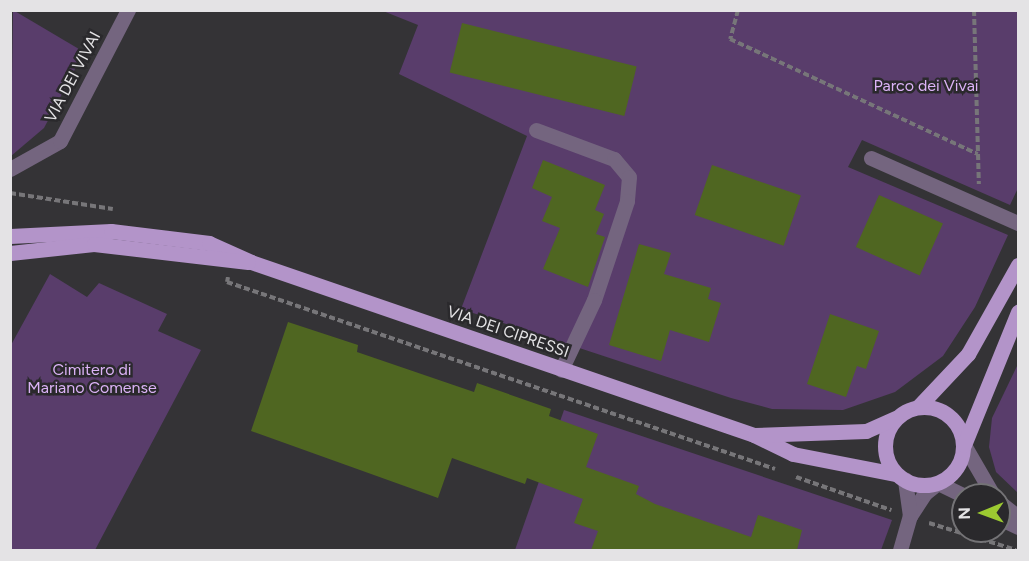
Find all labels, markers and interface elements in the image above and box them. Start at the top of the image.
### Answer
street label: VIA DEI VIVAI [41,28,105,126]
park label: Parco dei Vivai [873,76,979,96]
street label: VIA DEI CIPRESSI [445,302,571,362]
park label: Cimitero di Mariano Comense [27,360,157,398]
north arrow [951,483,1011,543]
text: N [955,507,974,520]

